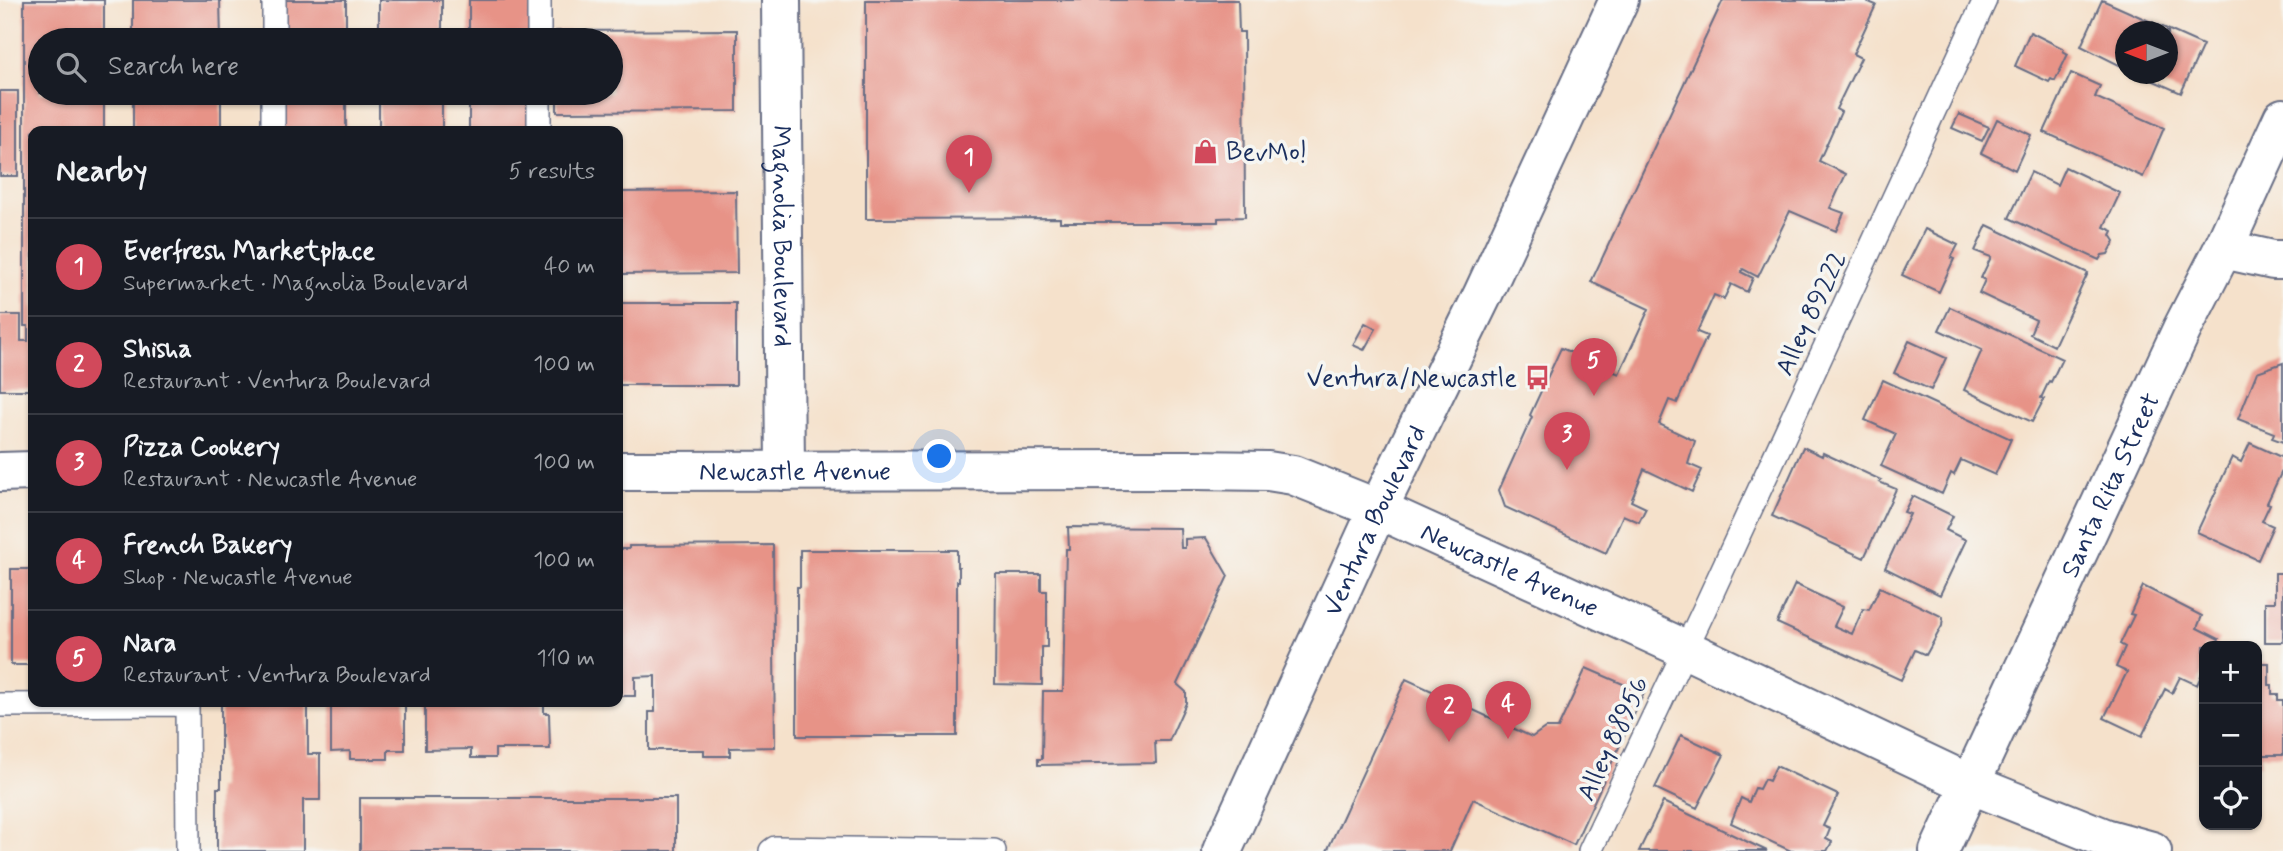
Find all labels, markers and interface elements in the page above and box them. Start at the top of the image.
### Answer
north arrow [2115,21,2178,84]
search box [28,28,623,105]
icon: search [52,48,90,86]
text: Search here [108,50,239,84]
street label: Magnolia Boulevard [760,125,799,347]
pin: 1 [946,135,992,193]
place label: BevMo! [1226,136,1307,170]
shop icon: BevMo! [1192,137,1220,165]
text: Nearby [56,152,147,191]
text: 5 results [509,157,595,187]
text: Everfresh Marketplace [123,235,375,269]
street label: Alley 89222 [1768,246,1855,382]
text: 1 [74,252,84,282]
text: 40 m [544,252,595,282]
text: Supermarket · Magnolia Boulevard [123,269,468,299]
text: Shisha [123,333,192,367]
pin: 5 [1571,338,1617,396]
text: 2 [73,350,85,380]
text: 100 m [533,350,595,380]
place label: Ventura/Newcastle [1306,362,1517,396]
bus stop icon: Ventura/Newcastle [1523,363,1551,391]
text: Restaurant · Ventura Boulevard [123,367,431,397]
street label: Santa Rita Street [2054,388,2169,584]
pin: 3 [1544,412,1590,470]
street label: Ventura Boulevard [1316,420,1435,622]
text: Pizza Cookery [123,431,280,465]
your location [922,439,956,473]
text: 3 [74,448,84,478]
text: 100 m [533,448,595,478]
street label: Newcastle Avenue [699,456,891,490]
text: Restaurant · Newcastle Avenue [123,465,417,495]
street label: Newcastle Avenue [1415,516,1604,626]
text: French Bakery [123,529,292,563]
text: 4 [72,546,86,576]
text: 100 m [533,546,595,576]
text: Shop · Newcastle Avenue [123,563,353,593]
text: Nara [123,627,176,661]
map controls [2199,641,2262,830]
button: + [2199,641,2262,704]
text: 5 [72,644,86,674]
text: 110 m [536,644,595,674]
text: Restaurant · Ventura Boulevard [123,661,431,691]
street label: Alley 88956 [1570,671,1658,807]
pin: 4 [1485,681,1531,739]
pin: 2 [1426,684,1472,742]
button: − [2199,704,2262,767]
button: locate [2199,767,2262,830]

